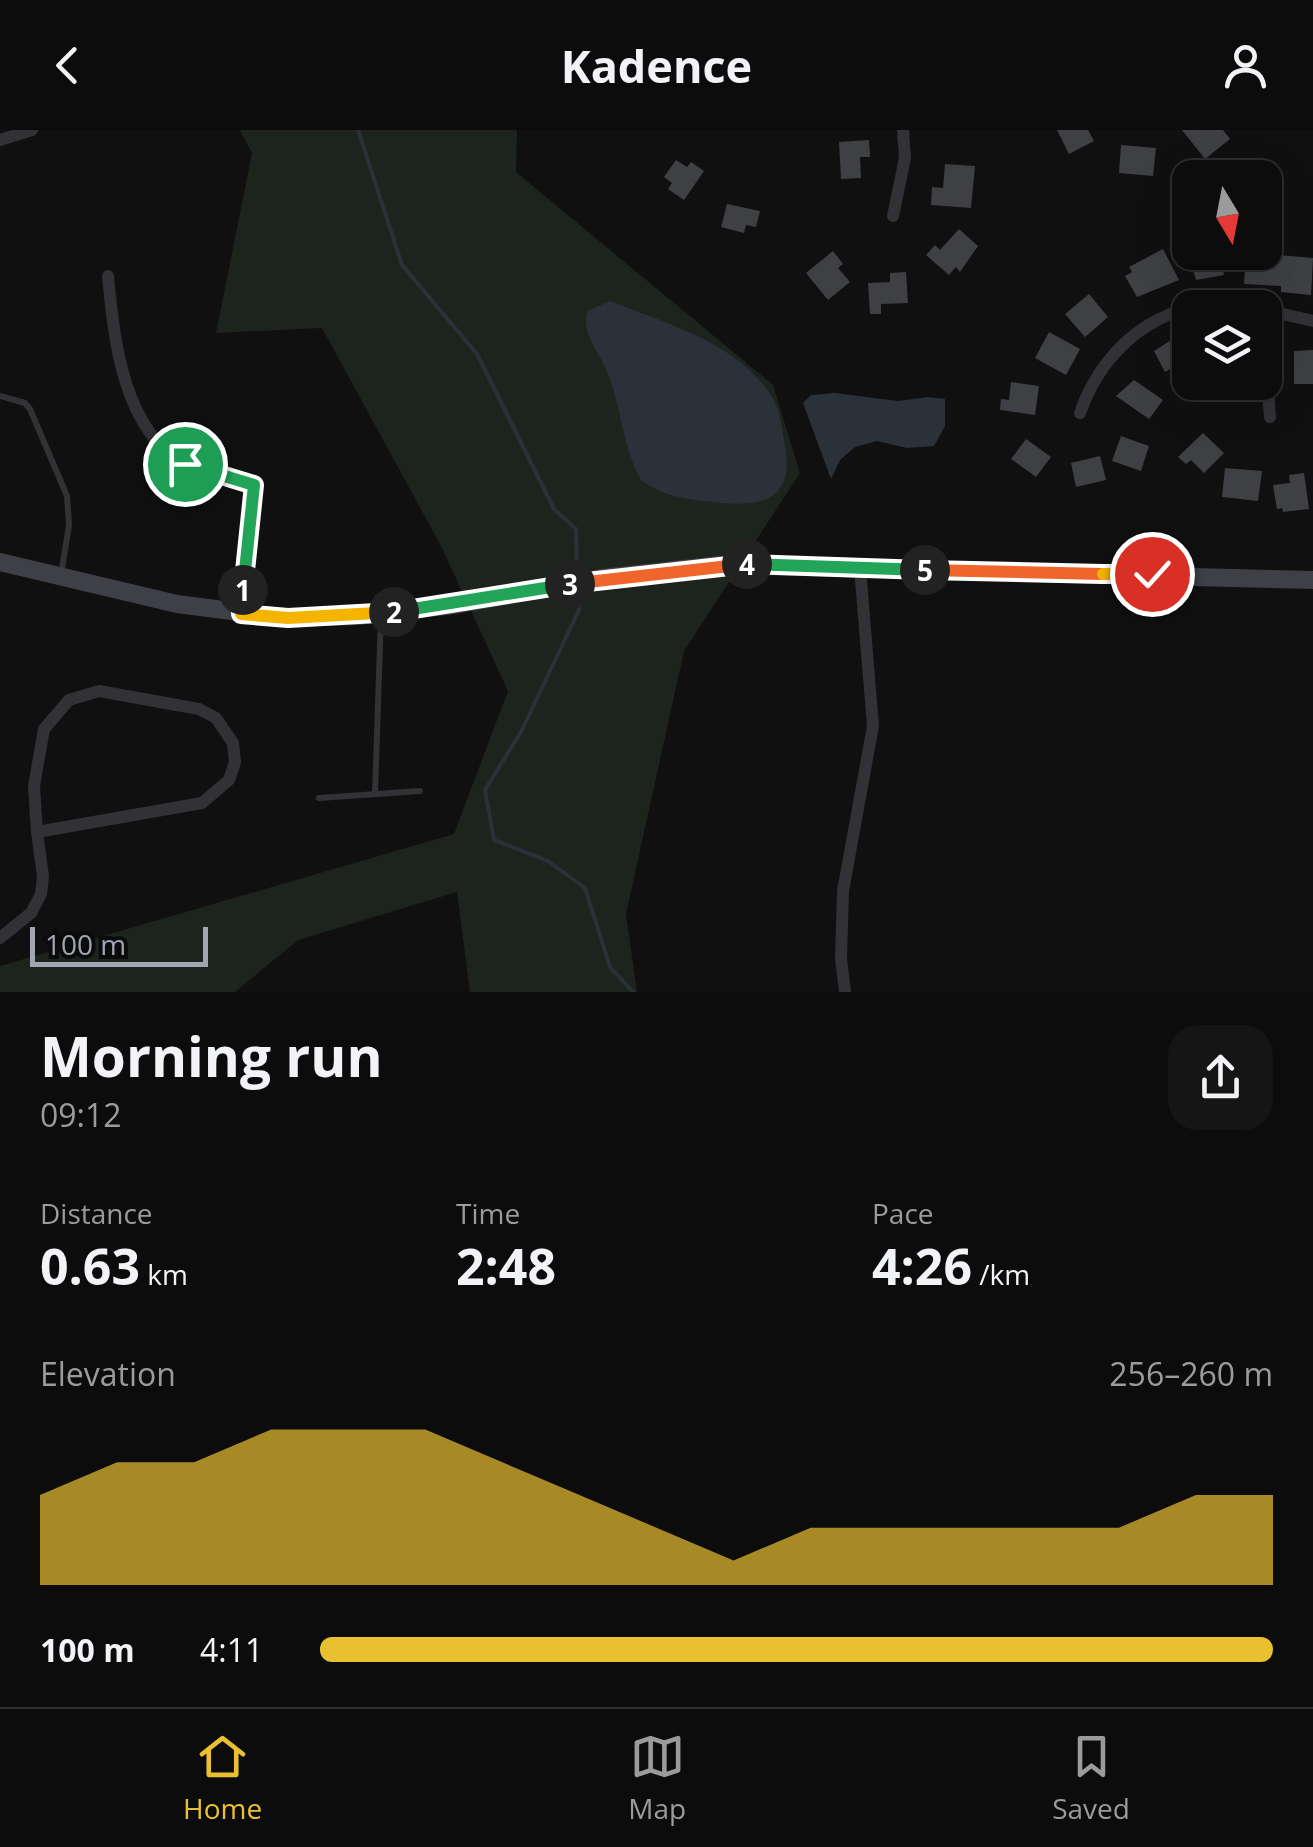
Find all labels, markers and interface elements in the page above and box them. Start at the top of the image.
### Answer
text: Kadence [561,35,752,96]
icon: back [40,38,95,93]
icon: person [1218,38,1273,93]
north arrow [1172,160,1282,270]
map controls [1172,160,1282,400]
button: layers [1172,290,1282,400]
pin [143,422,228,507]
icon: arrive [158,437,213,492]
pin [1110,532,1195,617]
pin: 4 [722,539,772,589]
text: 4 [739,545,755,583]
pin: 5 [900,545,950,595]
icon: check [1125,547,1180,602]
text: 5 [917,551,933,589]
pin: 3 [545,559,595,609]
pin: 1 [218,565,268,615]
text: 3 [562,565,578,603]
text: 1 [235,571,251,609]
pin: 2 [369,587,419,637]
text: 2 [386,593,402,631]
scale bar [30,922,208,966]
text: 100 m [45,925,126,963]
text: Morning run [40,1018,383,1093]
button: share [1168,1025,1273,1130]
text: 09:12 [40,1093,122,1136]
text: Distance [40,1194,153,1232]
text: Time [456,1194,520,1232]
text: Pace [872,1194,934,1232]
text: 0.63 [40,1232,140,1300]
text: 2:48 [456,1232,556,1300]
text: 4:26 [872,1232,972,1300]
text: km [140,1255,188,1293]
text: /km [972,1255,1030,1293]
text: Elevation [40,1352,176,1395]
text: 256–260 m [1109,1352,1273,1395]
text: 100 m [40,1628,135,1671]
text: 4:11 [200,1628,263,1671]
tab: Home [183,1729,262,1827]
tab: Map [628,1729,686,1827]
tab: Saved [1052,1729,1130,1827]

